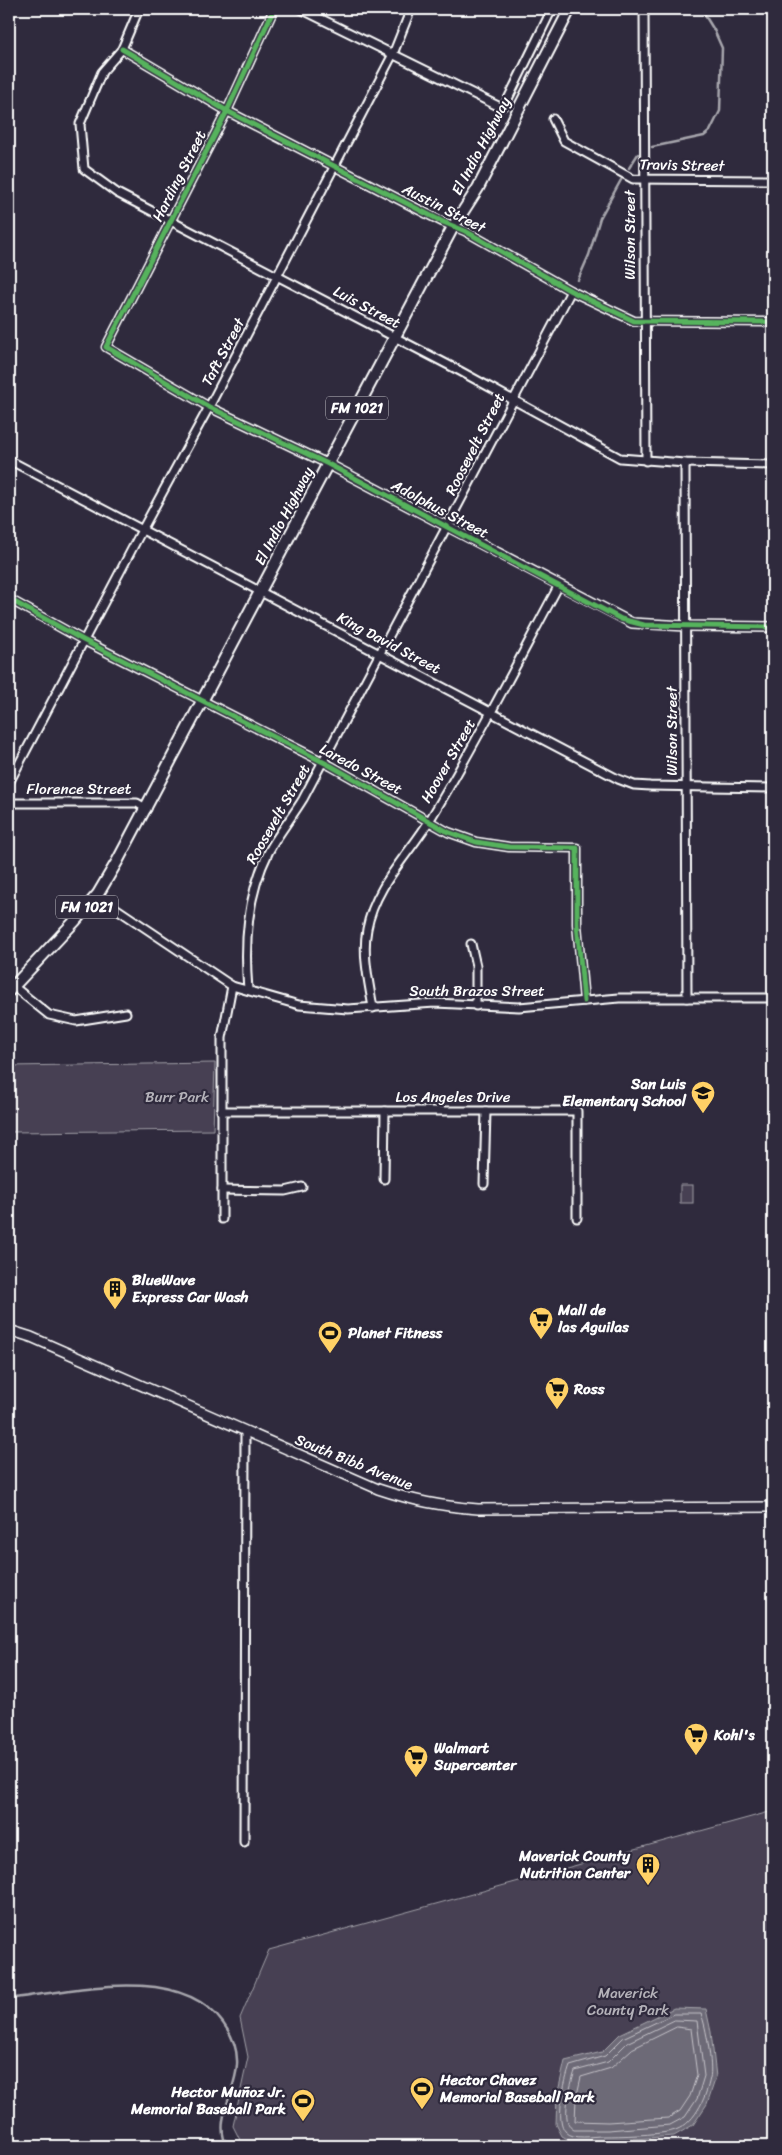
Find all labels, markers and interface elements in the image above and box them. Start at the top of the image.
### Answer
street label: El Indio Highway [444,92,518,200]
street label: Harding Street [145,125,213,226]
street label: Travis Street [639,151,726,179]
street label: Austin Street [397,175,491,241]
street label: Wilson Street [617,189,643,280]
street label: Luis Street [328,278,406,336]
street label: Taft Street [194,312,252,391]
street label: Roosevelt Street [438,388,512,500]
road number: FM 1021 [326,396,388,419]
street label: El Indio Highway [247,462,321,570]
street label: Adolphus Street [386,472,494,546]
street label: King David Street [332,605,446,682]
street label: Wilson Street [659,685,685,776]
street label: Hoover Street [413,714,483,808]
street label: Laredo Street [315,736,408,802]
street label: Roosevelt Street [239,759,317,869]
street label: Florence Street [27,776,132,802]
road number: FM 1021 [56,896,118,919]
street label: South Brazos Street [409,978,545,1004]
place label: San Luis Elementary School [562,1071,687,1114]
school or university icon: San Luis Elementary School [690,1080,716,1114]
park label: Burr Park [145,1084,210,1110]
street label: Los Angeles Drive [396,1084,511,1110]
place label: BlueWave Express Car Wash [132,1267,249,1310]
building icon: BlueWave Express Car Wash [102,1276,128,1310]
place label: Mall de las Aguilas [557,1297,630,1340]
supermarket icon: Mall de las Aguilas [528,1306,554,1340]
sports icon: Planet Fitness [317,1320,343,1354]
place label: Planet Fitness [348,1320,443,1346]
supermarket icon: Ross [544,1376,570,1410]
place label: Ross [573,1376,606,1402]
street label: South Bibb Avenue [291,1426,417,1498]
supermarket icon: Kohl's [683,1722,709,1756]
place label: Kohl's [713,1722,756,1748]
place label: Walmart Supercenter [433,1735,518,1778]
supermarket icon: Walmart Supercenter [403,1744,429,1778]
place label: Maverick County Nutrition Center [518,1843,632,1886]
building icon: Maverick County Nutrition Center [635,1852,661,1886]
park label: Maverick County Park [587,1980,669,2023]
place label: Hector Chavez Memorial Baseball Park [439,2067,595,2110]
sports icon: Hector Chavez Memorial Baseball Park [409,2076,435,2110]
place label: Hector Muñoz Jr. Memorial Baseball Park [130,2079,286,2122]
sports icon: Hector Muñoz Jr. Memorial Baseball Park [290,2088,316,2122]

